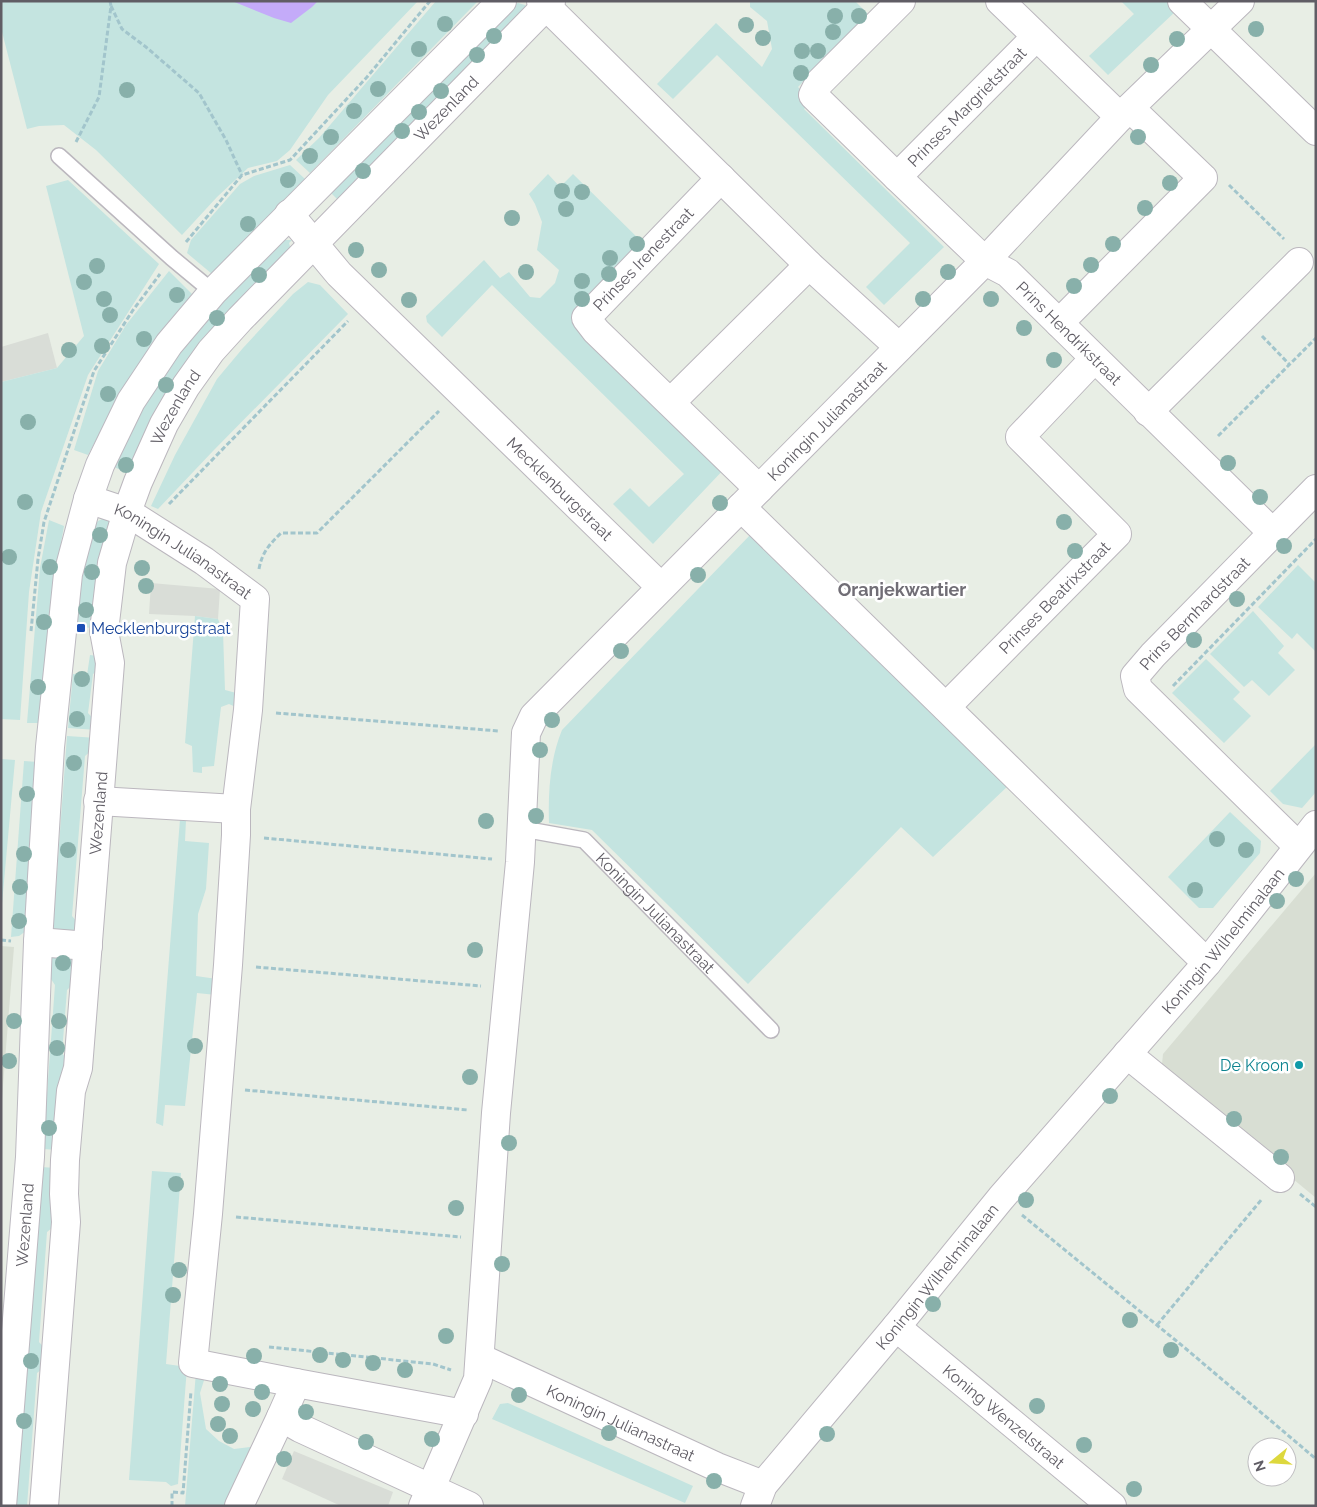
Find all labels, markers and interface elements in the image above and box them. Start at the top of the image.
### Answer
street label: Prinses Margrietstraat [904,43,1031,171]
street label: Wezenland [410,72,483,145]
street label: Prinses Irenestraat [589,203,698,315]
street label: Prins Hendrikstraat [1012,278,1126,389]
street label: Koningin Julianastraat [764,357,891,485]
street label: Wezenland [147,366,204,448]
street label: Mecklenburgstraat [503,433,617,545]
street label: Koningin Julianastraat [112,499,256,604]
street label: Prinses Beatrixstraat [995,537,1115,658]
street label: Prins Bernhardstraat [1136,553,1254,674]
district label: Oranjekwartier [838,579,966,600]
place label: Mecklenburgstraat [91,619,231,638]
marker: Mecklenburgstraat [75,622,87,634]
street label: Wezenland [86,771,111,856]
street label: Koningin Julianastraat [592,849,719,978]
street label: Koningin Wilhelminalaan [1158,864,1288,1018]
place label: De Kroon [1220,1056,1289,1075]
marker: De Kroon [1293,1059,1305,1071]
street label: Wezenland [12,1182,38,1267]
street label: Koningin Wilhelminalaan [872,1200,1003,1354]
street label: Koning Wenzelstraat [939,1361,1069,1473]
street label: Koningin Julianastraat [543,1381,698,1466]
north arrow [1247,1437,1297,1487]
text: N [1250,1458,1269,1474]

